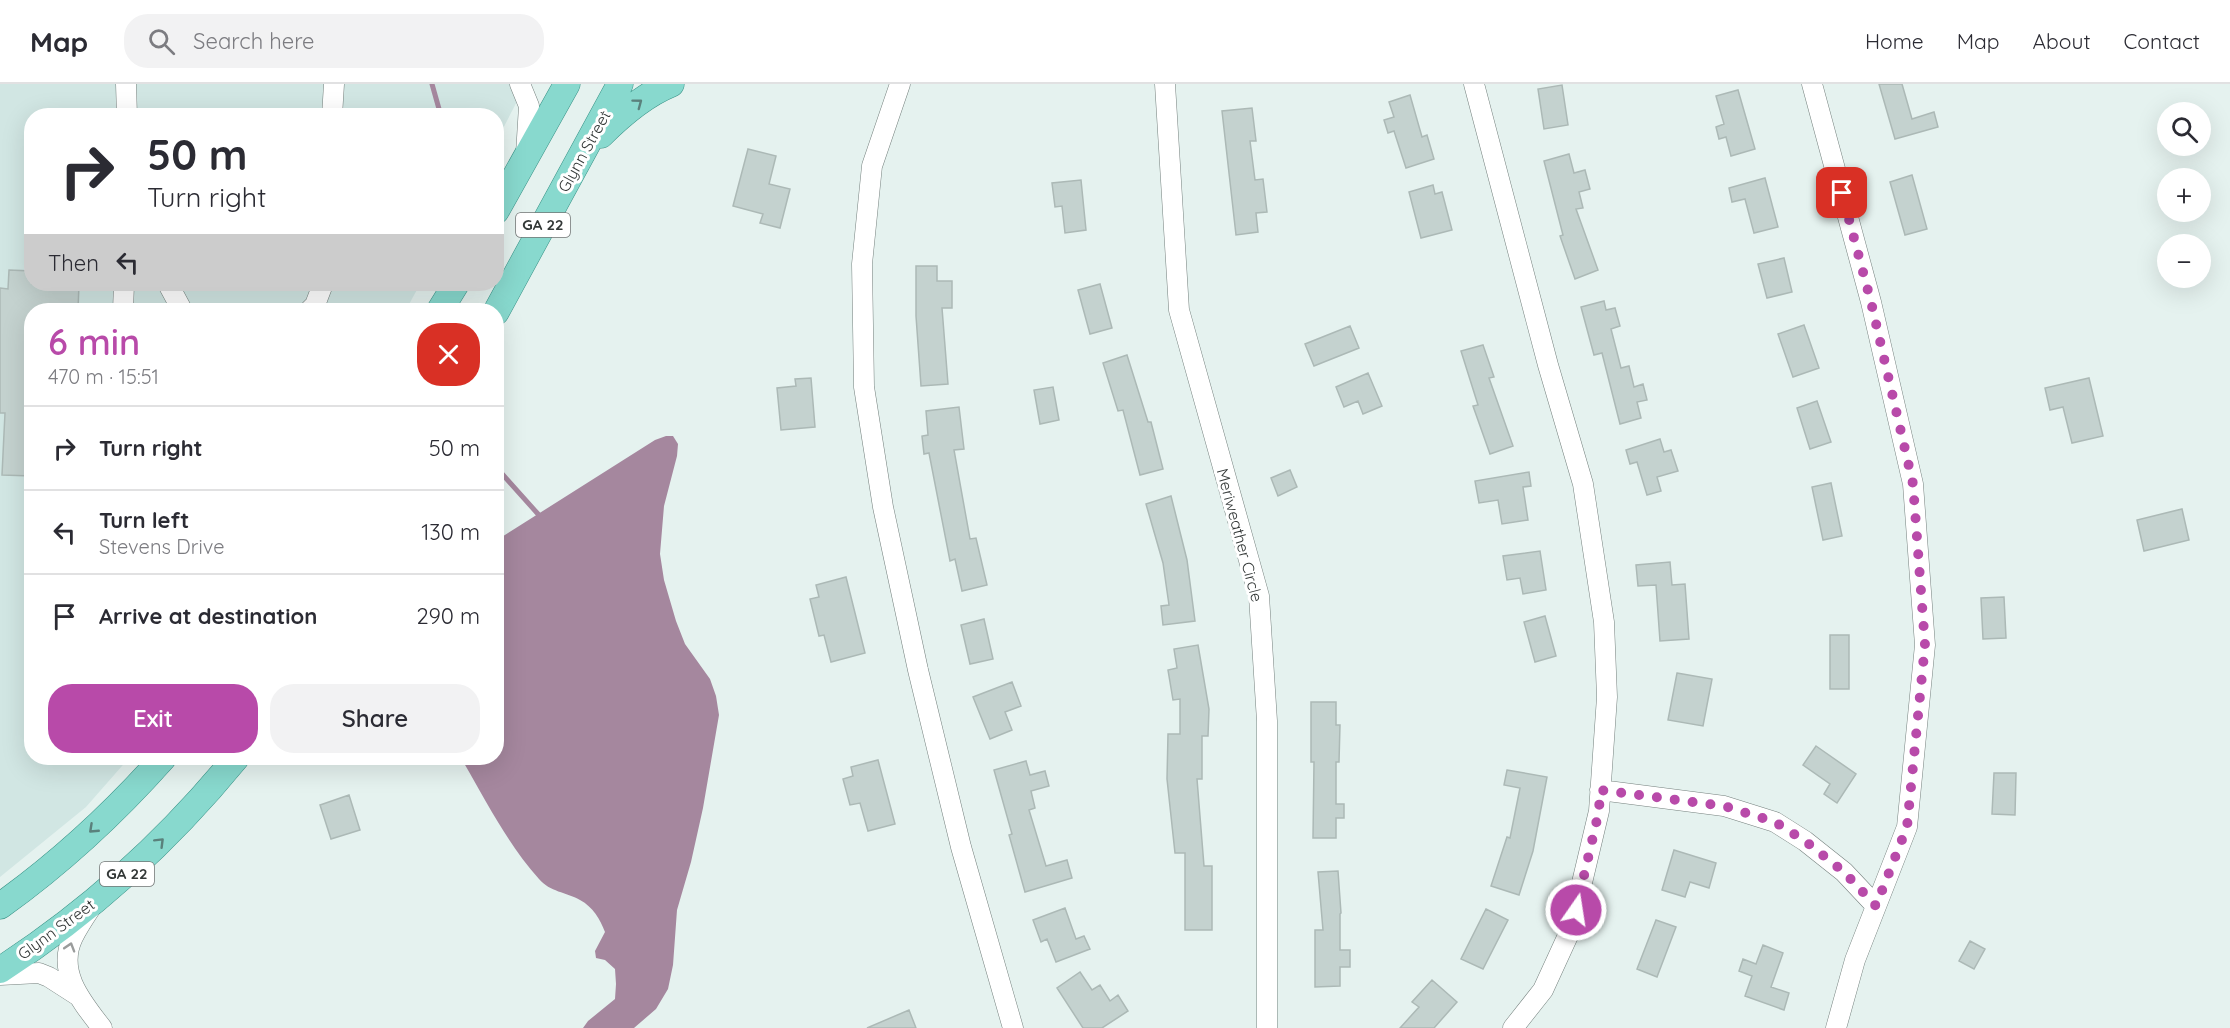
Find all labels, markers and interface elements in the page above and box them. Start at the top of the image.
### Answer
search box [124,14,544,68]
text: Map [30,24,88,59]
icon: search [145,25,178,58]
text: Search here [193,27,315,55]
text: Home [1865,28,1924,54]
text: Map [1957,28,2000,54]
text: About [2033,28,2091,54]
text: Contact [2124,28,2200,54]
one-way arrow [632,99,643,110]
map controls [2157,102,2211,288]
button: search [2157,102,2211,156]
street label: Glynn Street [553,107,615,195]
text: 50 m [147,128,247,181]
icon: right [48,132,126,210]
pin [1816,167,1867,218]
button: + [2157,168,2211,222]
icon: arrive [1825,176,1858,209]
text: Turn right [147,180,266,214]
road number: GA 22 [516,213,570,237]
button: − [2157,234,2211,288]
icon: left [111,246,144,279]
text: Then [48,249,99,277]
text: 6 min [48,319,140,364]
button: close [417,323,480,386]
text: 470 m · 15:51 [48,364,159,389]
icon: right [48,432,81,465]
text: Turn right [99,434,203,462]
text: 50 m [429,434,480,462]
street label: Meriweather Circle [1213,466,1267,604]
text: Turn left [99,506,189,534]
icon: left [48,516,81,549]
text: 130 m [421,518,480,546]
text: Stevens Drive [99,534,224,559]
icon: arrive [48,600,81,633]
text: Arrive at destination [99,602,317,630]
text: 290 m [416,602,480,630]
button: Exit [48,684,258,753]
button: Share [270,684,480,753]
one-way arrow [89,822,99,833]
one-way arrow [153,839,164,850]
road number: GA 22 [100,862,154,886]
position arrow [1544,878,1608,942]
street label: Glynn Street [14,894,98,964]
one-way arrow [63,942,75,953]

